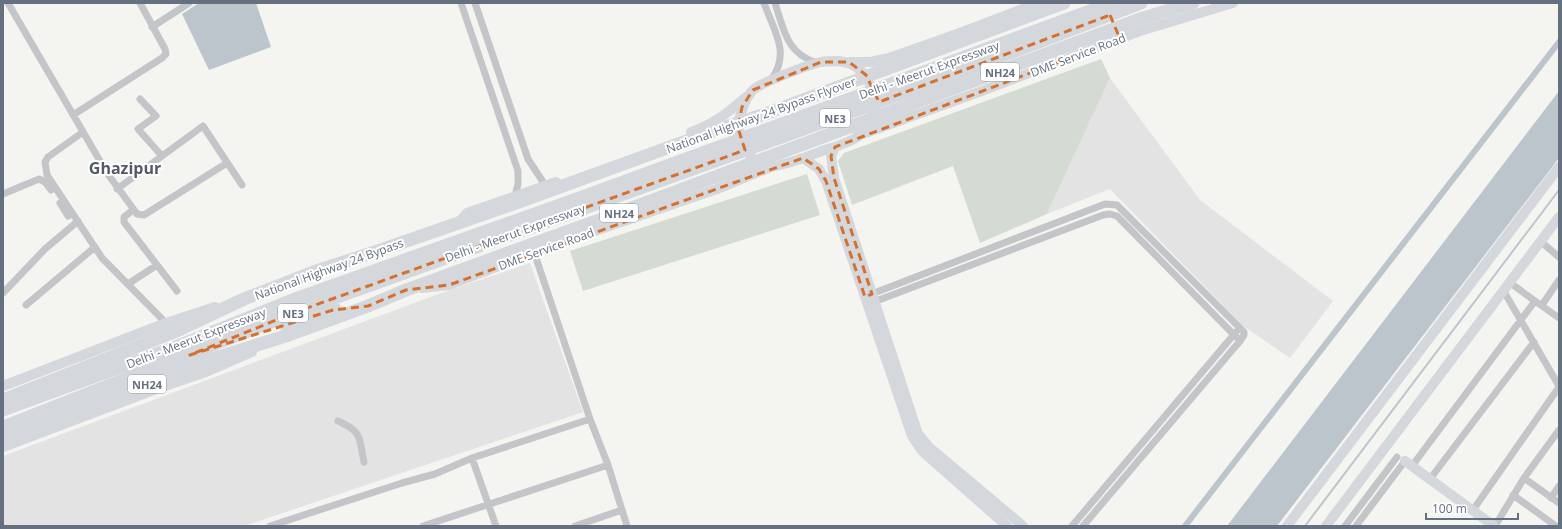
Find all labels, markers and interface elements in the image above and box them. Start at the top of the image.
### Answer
street label: DME Service Road [1028,29,1128,81]
street label: Delhi - Meerut Expressway [856,36,1002,103]
road number: NH24 [981,63,1019,81]
street label: National Highway 24 Bypass Flyover [664,73,858,157]
road number: NE3 [820,109,850,127]
district label: Ghazipur [89,157,161,179]
street label: Delhi - Meerut Expressway [442,199,588,266]
road number: NH24 [600,204,638,222]
street label: DME Service Road [496,224,596,274]
street label: National Highway 24 Bypass [252,234,406,304]
street label: Delhi - Meerut Expressway [124,303,269,372]
road number: NE3 [278,304,308,322]
road number: NH24 [128,375,166,393]
scale bar [1426,495,1518,521]
text: 100 m [1432,500,1467,517]

